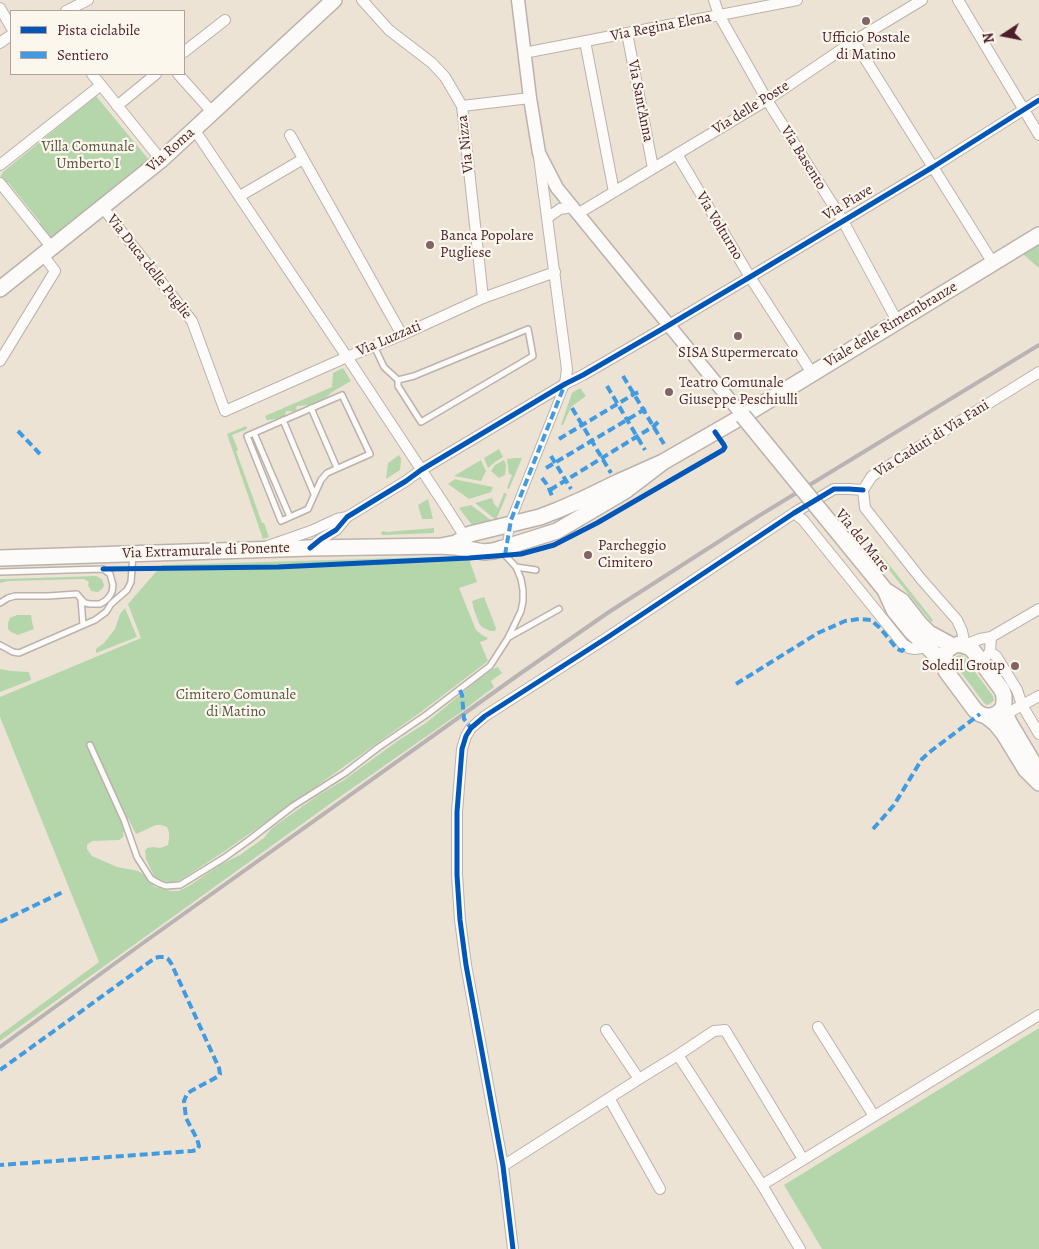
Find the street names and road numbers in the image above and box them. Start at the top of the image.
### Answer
street label: Via Regina Elena [609,8,713,46]
street label: Via Sant'Anna [623,58,657,144]
street label: Via delle Poste [709,77,793,139]
street label: Via Nizza [454,114,478,174]
street label: Via Basento [776,123,830,193]
street label: Via Roma [143,124,199,176]
street label: Via Piave [820,181,876,225]
street label: Via Volturno [692,189,746,263]
street label: Via Duca delle Puglie [103,211,195,323]
street label: Viale delle Rimembranze [821,278,961,372]
street label: Via Luzzati [354,317,424,361]
street label: Via Caduti di Via Fani [871,396,993,482]
street label: Via del Mare [831,506,893,576]
street label: Via Extramurale di Ponente [122,539,290,563]

